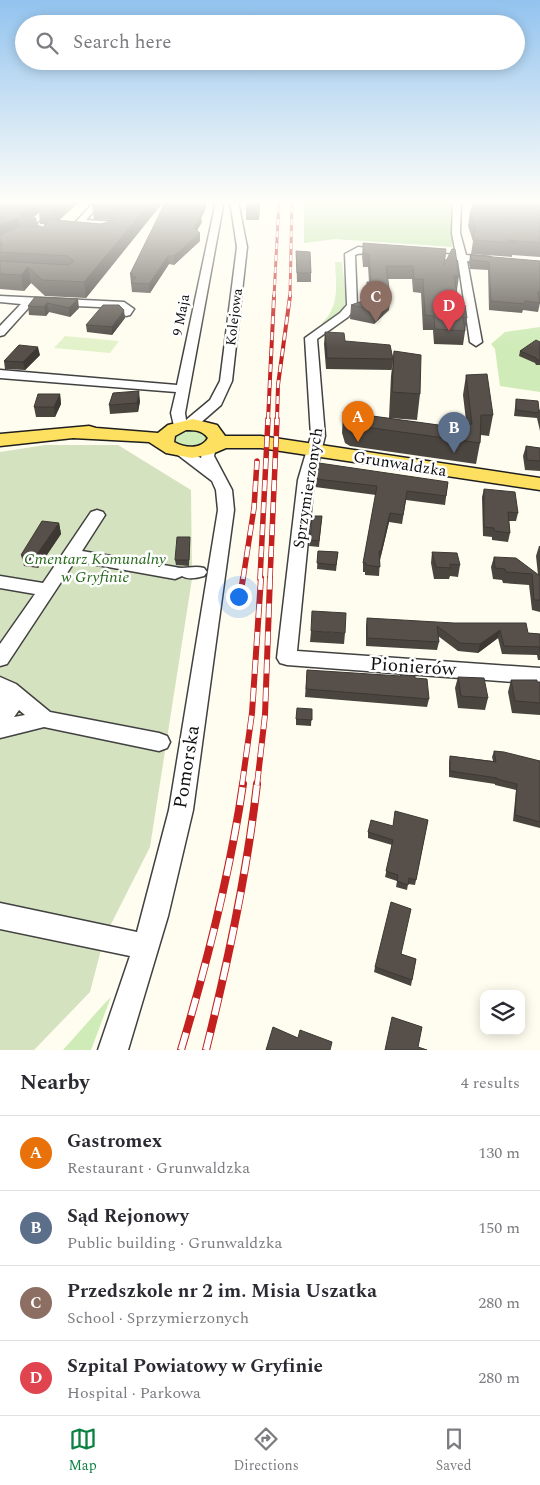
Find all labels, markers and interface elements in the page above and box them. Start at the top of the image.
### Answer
search box [15,15,525,70]
text: Search here [73,28,172,57]
icon: search [33,29,61,57]
pin: C [360,281,392,322]
street label: Kolejowa [220,287,248,347]
pin: D [433,290,465,331]
street label: 9 Maja [167,292,195,338]
pin: A [342,401,374,442]
pin: B [438,412,470,453]
street label: Sprzymierzonych [287,426,329,550]
street label: Grunwaldzka [352,445,449,483]
park label: Cmentarz Komunalny w Gryfinie [24,547,166,589]
your location [226,584,252,610]
street label: Pionierów [369,650,458,685]
street label: Pomorska [166,723,208,811]
map controls [480,990,525,1035]
button: layers [480,990,525,1035]
text: Nearby [20,1067,90,1099]
text: 4 results [461,1071,520,1095]
text: Gastromex [67,1127,162,1156]
text: A [30,1141,42,1165]
text: 130 m [478,1141,520,1165]
text: Restaurant · Grunwaldzka [67,1156,250,1180]
text: Sąd Rejonowy [67,1202,189,1231]
text: B [30,1216,42,1240]
text: 150 m [478,1216,520,1240]
text: Public building · Grunwaldzka [67,1231,282,1255]
text: Przedszkole nr 2 im. Misia Uszatka [67,1277,377,1306]
text: C [30,1291,42,1315]
text: 280 m [478,1291,520,1315]
text: School · Sprzymierzonych [67,1306,249,1330]
text: Szpital Powiatowy w Gryfinie [67,1352,323,1381]
text: D [30,1366,42,1390]
text: 280 m [478,1366,520,1390]
text: Hospital · Parkowa [67,1381,201,1405]
tab: Map [68,1425,97,1476]
tab: Directions [233,1425,299,1476]
tab: Saved [436,1425,472,1476]

